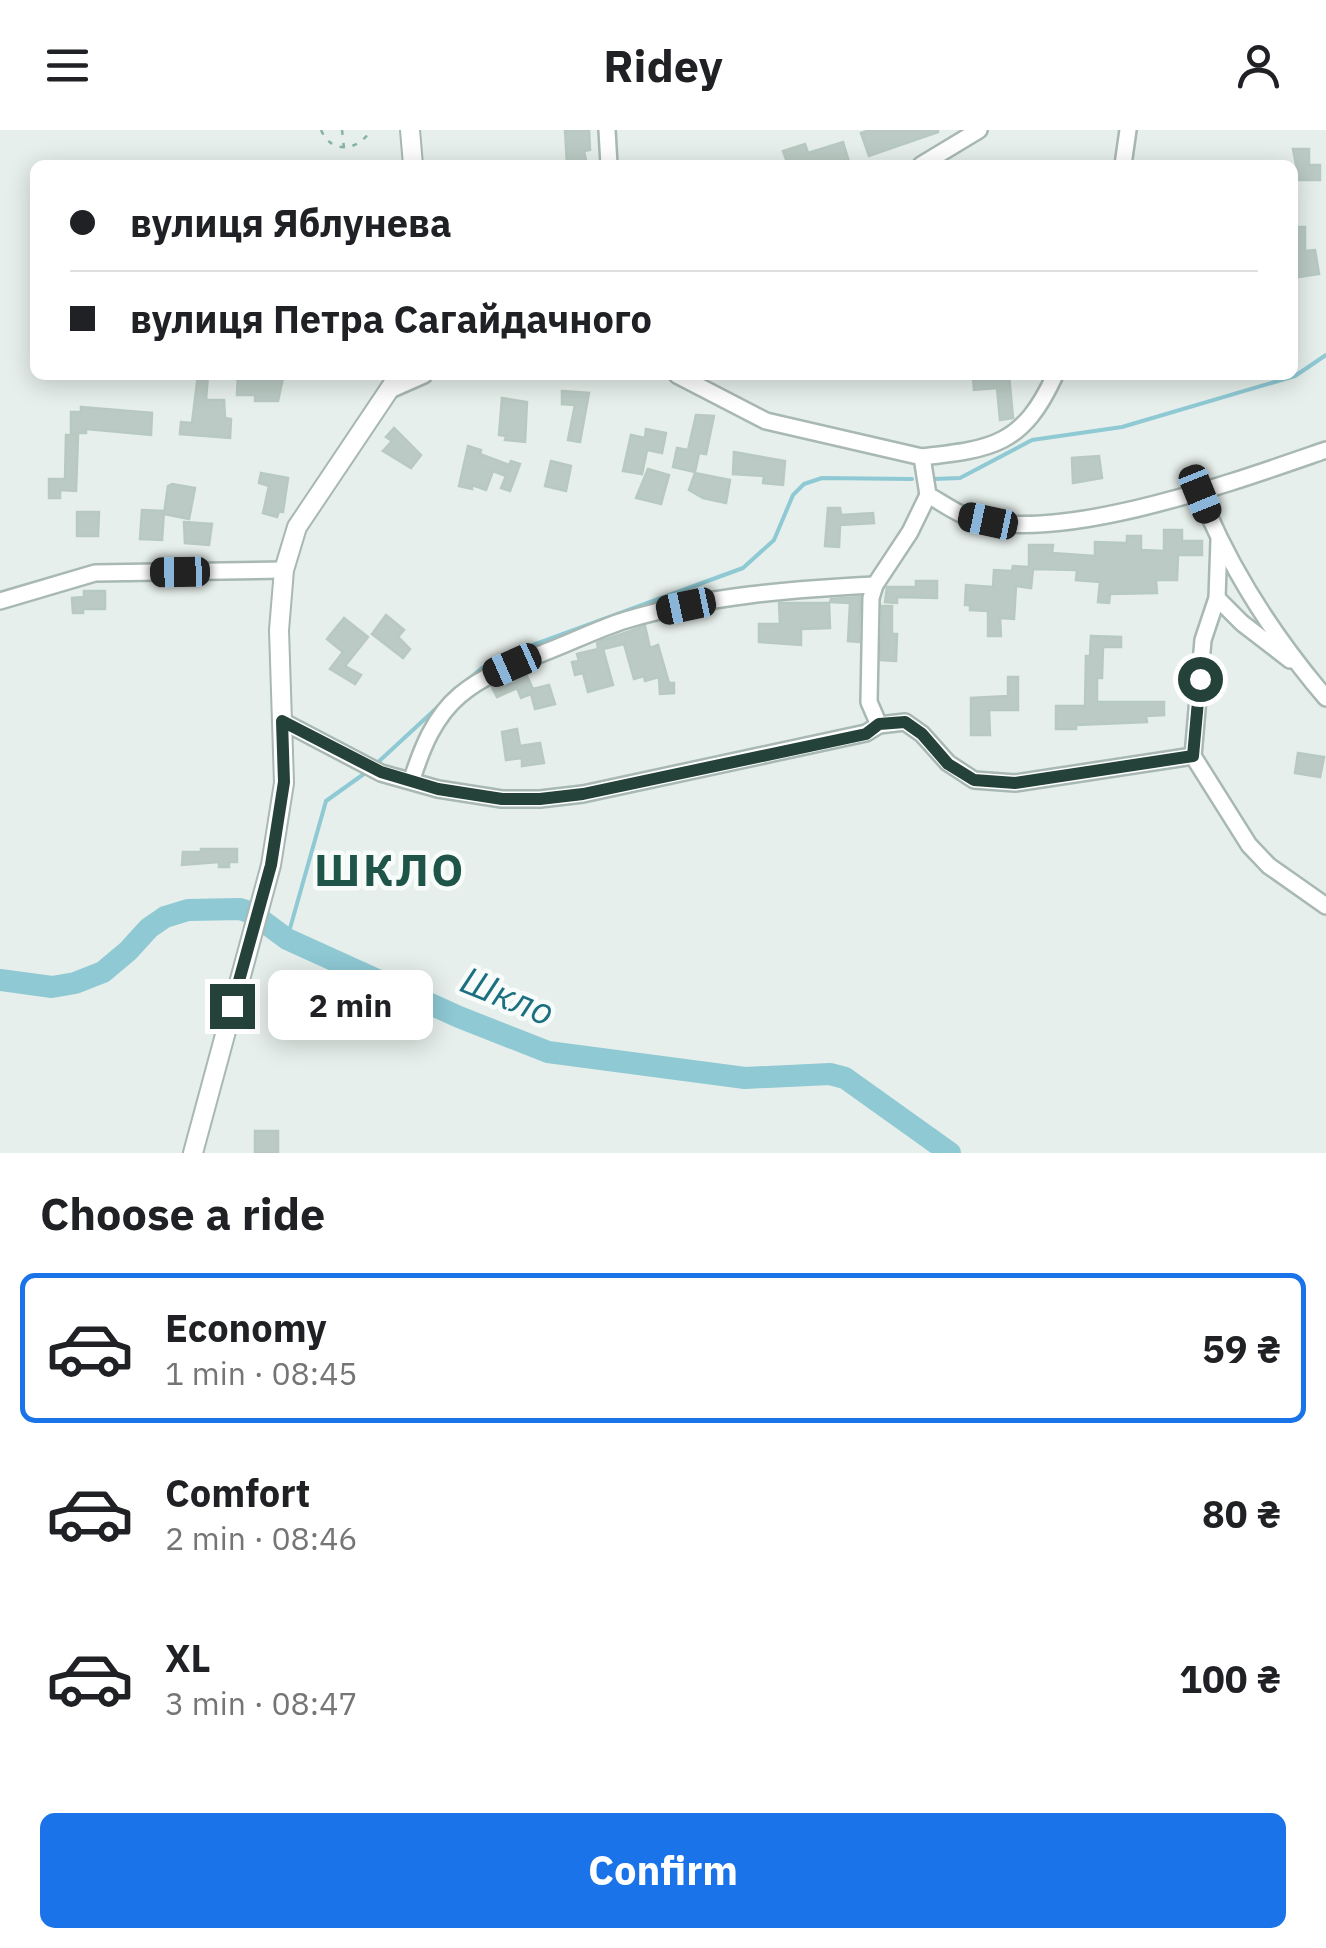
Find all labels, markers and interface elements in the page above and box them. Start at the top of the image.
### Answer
text: Ridey [603,36,723,94]
icon: menu [40,38,95,93]
icon: person [1231,38,1286,93]
text: вулиця Яблунева [130,198,452,247]
text: вулиця Петра Сагайдачного [130,294,652,343]
car [1175,461,1225,527]
car [956,500,1020,542]
car [150,556,210,588]
car [654,585,718,627]
car [478,639,546,691]
route start [1178,657,1223,702]
district label: ШКЛО [314,840,466,898]
water label: Шкло [454,954,562,1036]
callout: 2 min [267,971,432,1041]
route end [210,984,255,1029]
text: 2 min [309,984,392,1026]
text: Choose a ride [40,1184,325,1242]
icon: car [45,1303,135,1393]
text: Economy [165,1303,327,1352]
text: 59 ₴ [1202,1324,1281,1373]
text: 1 min · 08:45 [165,1352,358,1394]
icon: car [45,1468,135,1558]
text: Comfort [165,1468,310,1517]
text: 80 ₴ [1202,1489,1281,1538]
text: 2 min · 08:46 [165,1517,358,1559]
icon: car [45,1633,135,1723]
text: XL [165,1633,211,1682]
text: 100 ₴ [1179,1654,1281,1703]
text: 3 min · 08:47 [165,1682,358,1724]
button: Confirm [40,1813,1286,1928]

